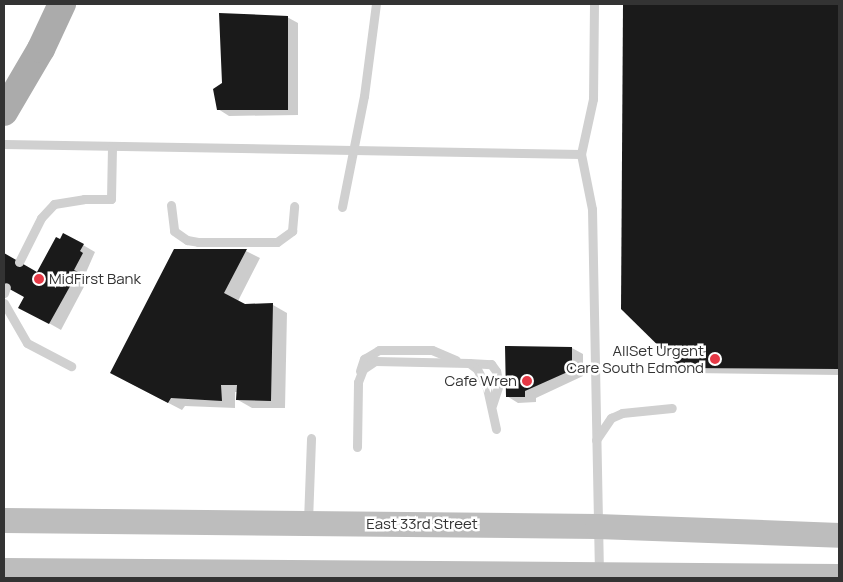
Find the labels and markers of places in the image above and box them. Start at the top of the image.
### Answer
place label: MidFirst Bank [49,270,141,288]
marker: MidFirst Bank [33,273,45,285]
place label: AllSet Urgent Care South Edmond [566,341,704,376]
marker: AllSet Urgent Care South Edmond [708,352,722,366]
place label: Cafe Wren [444,372,517,390]
marker: Cafe Wren [521,375,533,387]

